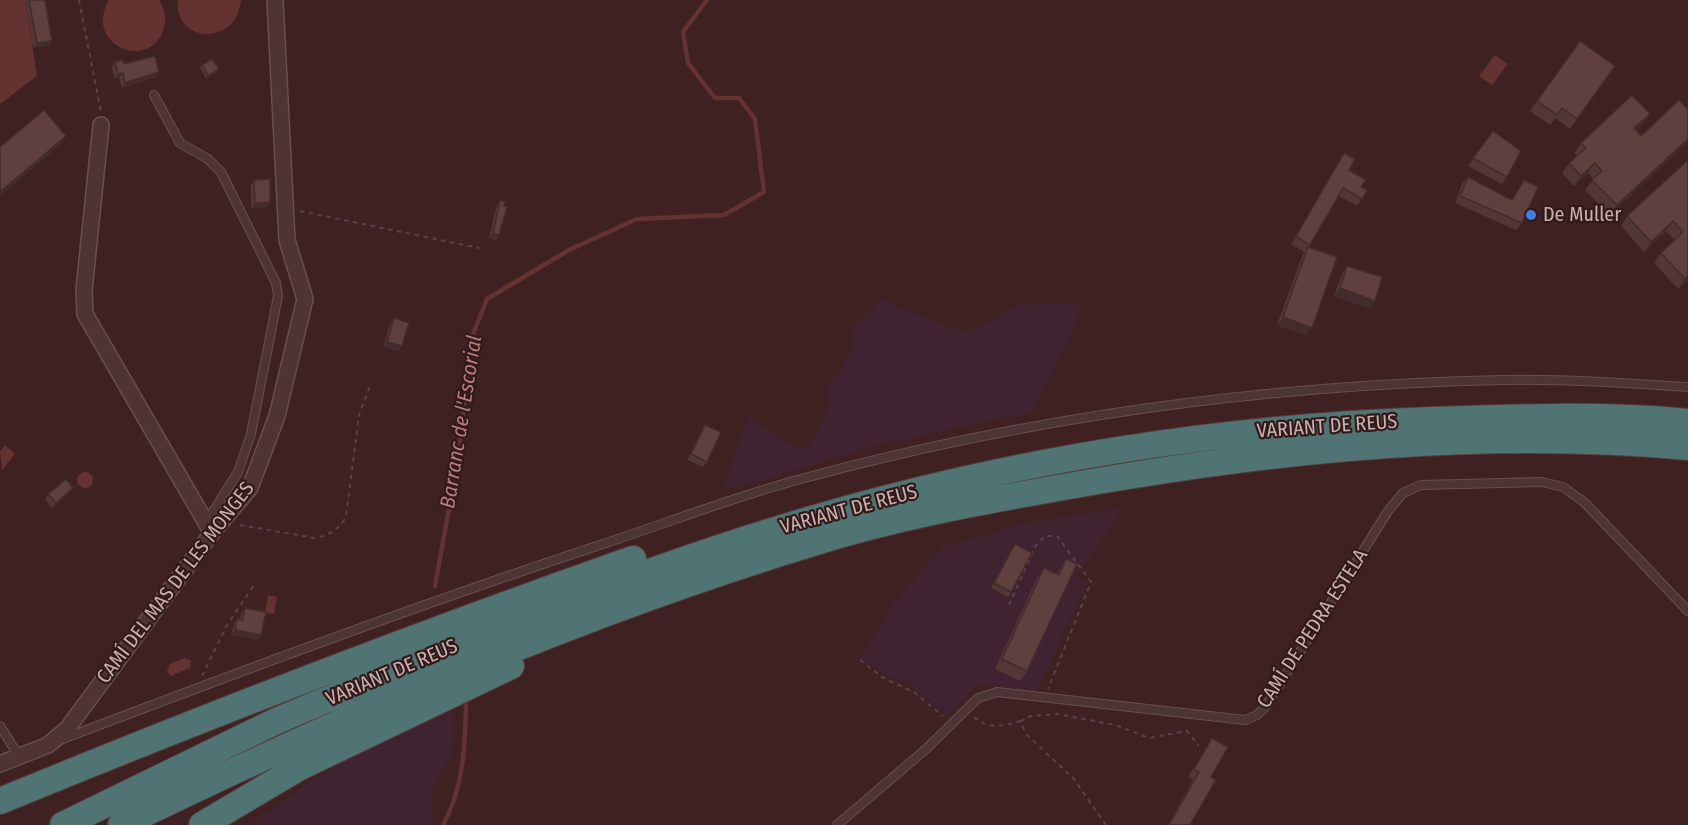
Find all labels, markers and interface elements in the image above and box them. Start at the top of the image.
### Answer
place label: De Muller [1543,203,1621,227]
marker: De Muller [1524,208,1538,222]
water label: Barranc de l'Escorial [436,334,488,510]
street label: VARIANT DE REUS [1256,410,1398,444]
street label: CAMÍ DEL MAS DE LES MONGES [92,477,260,689]
street label: VARIANT DE REUS [778,480,920,540]
street label: CAMÍ DE PEDRA ESTELA [1253,545,1373,713]
street label: VARIANT DE REUS [323,634,461,712]

